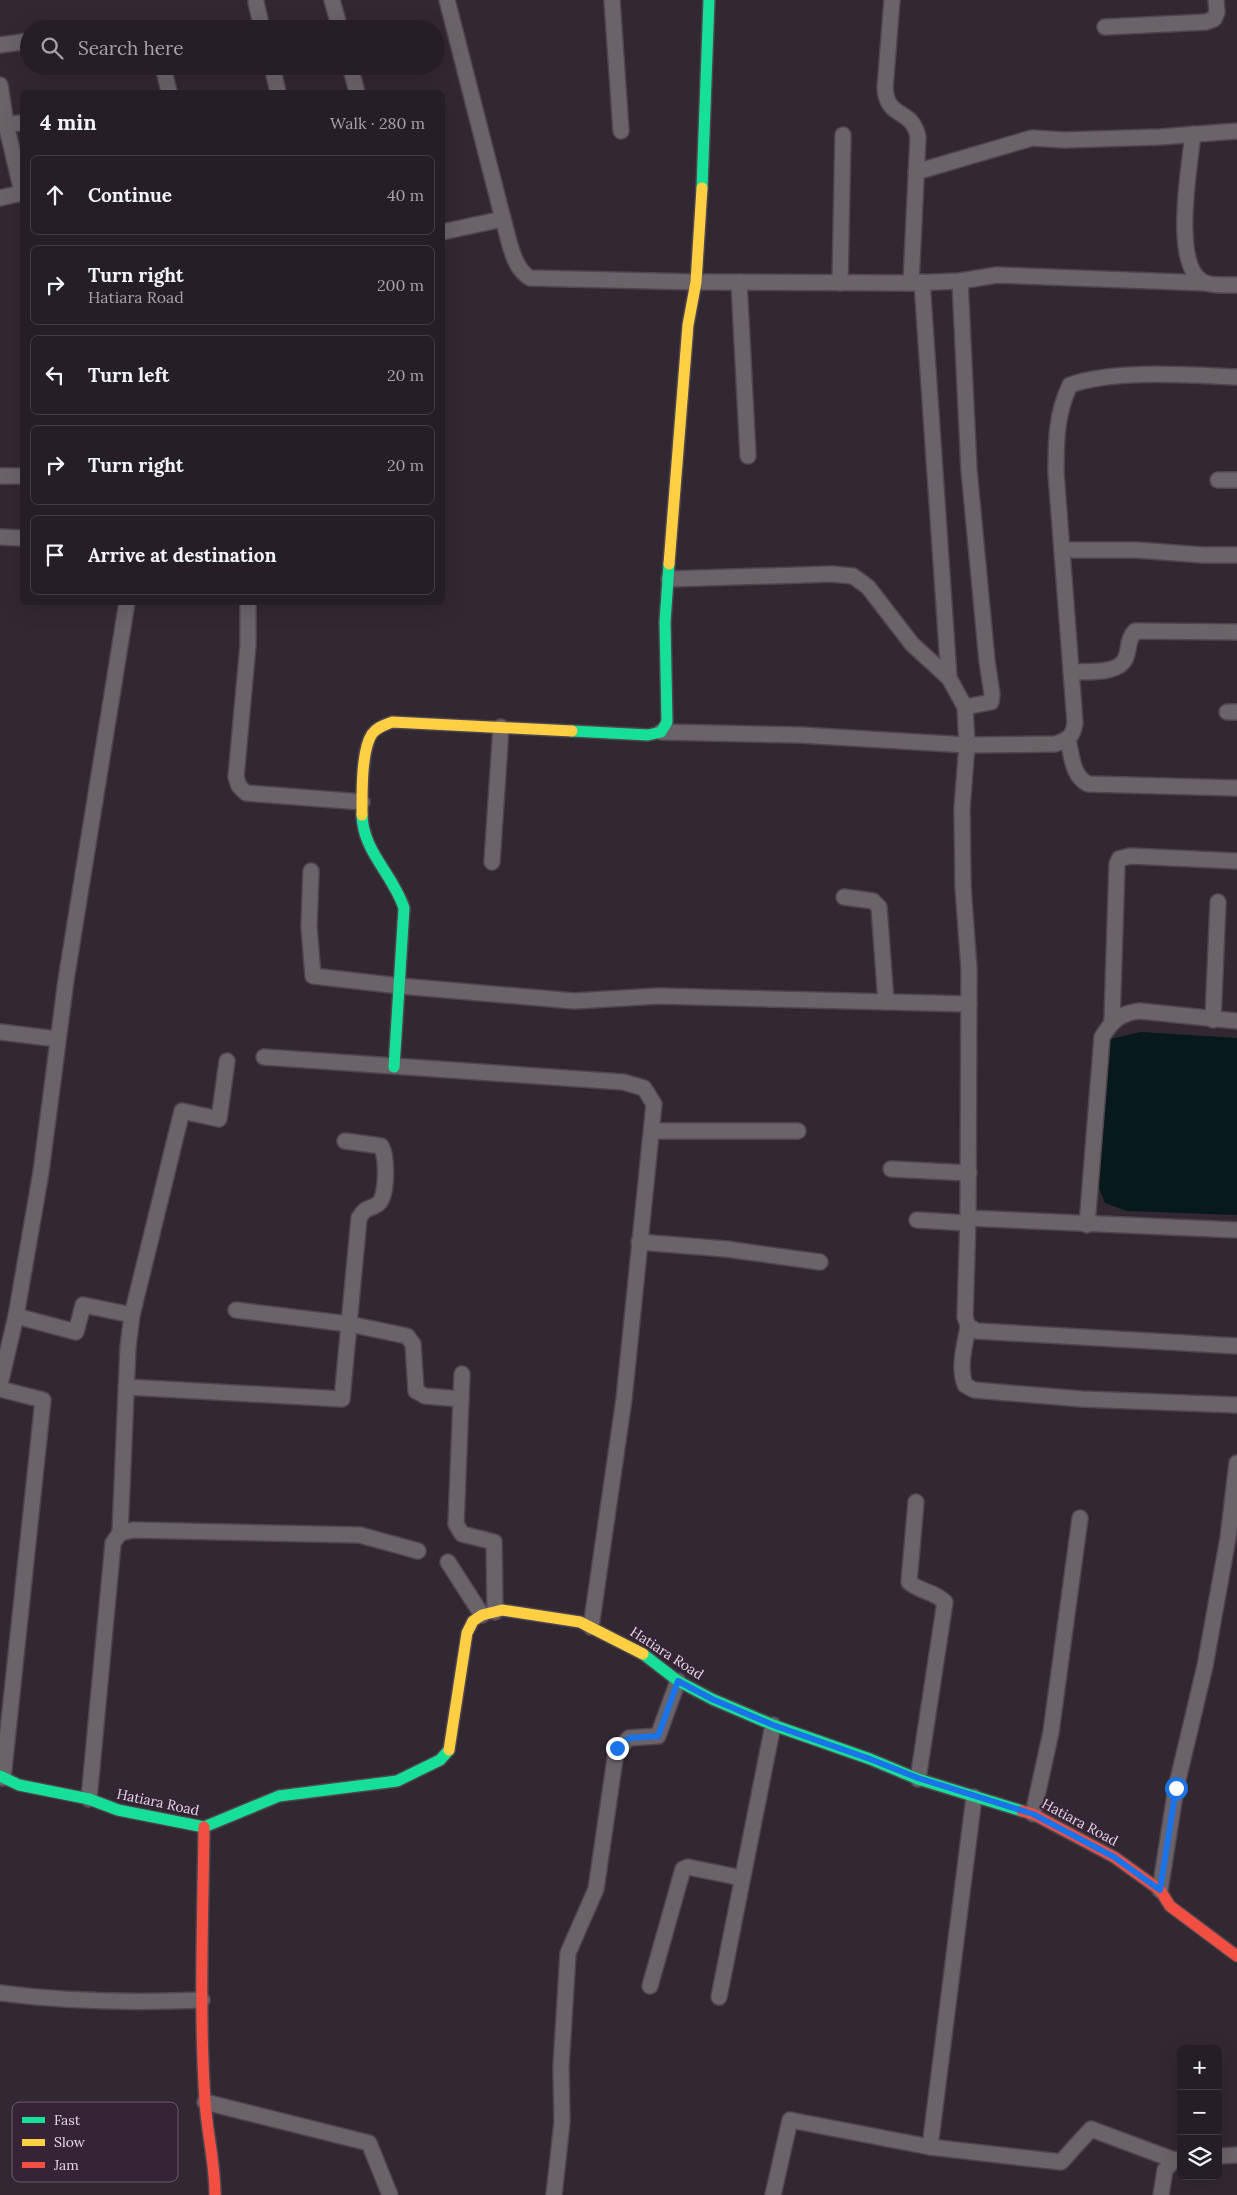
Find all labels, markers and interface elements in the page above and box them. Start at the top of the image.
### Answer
search box [20,20,445,75]
icon: search [38,34,66,62]
text: Search here [78,36,184,60]
text: 4 min [40,109,97,136]
text: Walk · 280 m [330,113,425,133]
icon: ahead [41,181,69,209]
text: Continue [88,183,172,207]
text: 40 m [387,185,424,205]
text: Turn right [88,263,184,287]
icon: right [41,271,69,299]
text: 200 m [377,275,424,295]
text: Hatiara Road [88,287,184,307]
icon: left [41,361,69,389]
text: Turn left [88,363,169,387]
text: 20 m [387,365,424,385]
icon: right [41,451,69,479]
text: Turn right [88,453,184,477]
text: 20 m [387,455,424,475]
icon: arrive [41,541,69,569]
text: Arrive at destination [88,543,277,567]
street label: Hatiara Road [627,1623,707,1683]
route end [606,1737,629,1760]
route start [1165,1777,1188,1800]
street label: Hatiara Road [115,1784,201,1820]
street label: Hatiara Road [1039,1794,1121,1850]
map controls [1177,2045,1222,2180]
button: + [1177,2045,1222,2090]
button: − [1177,2090,1222,2135]
legend [12,2102,178,2182]
text: Fast [54,2111,81,2129]
text: Slow [54,2133,86,2151]
button: layers [1177,2135,1222,2180]
text: Jam [53,2156,79,2174]

